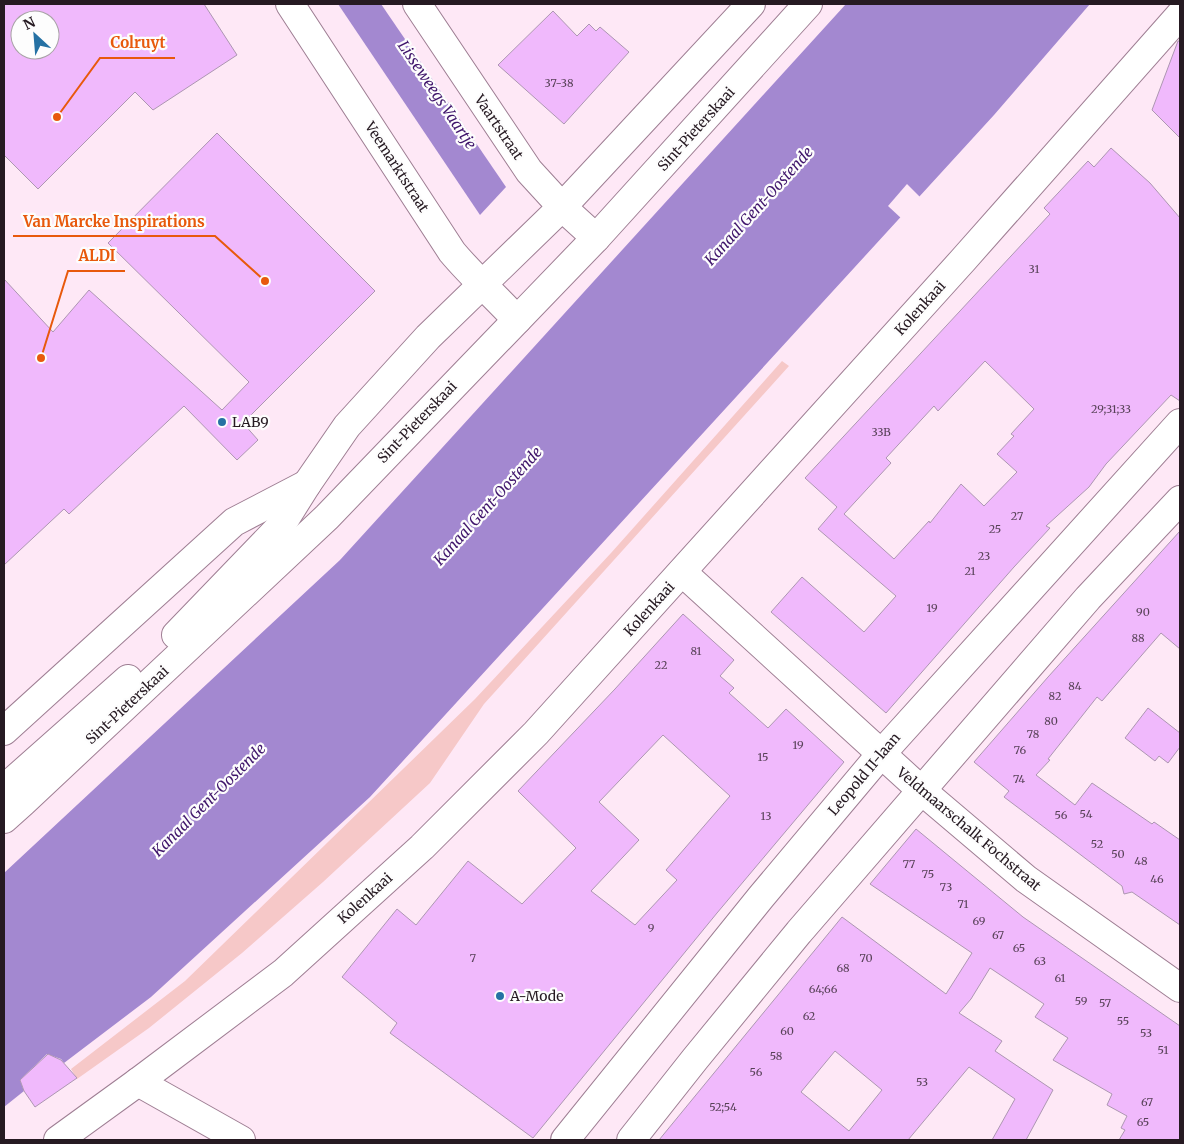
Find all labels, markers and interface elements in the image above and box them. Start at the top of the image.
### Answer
north arrow [10,10,60,60]
text: N [20,13,38,34]
callout: Colruyt [100,28,175,58]
text: Colruyt [111,33,165,52]
water label: Lisseweegs Vaartje [394,37,481,153]
house number: 37-38 [545,76,574,90]
street label: Sint-Pieterskaai [654,83,739,175]
street label: Vaartstraat [470,90,528,163]
street label: Veemarktstraat [361,118,433,216]
water label: Kanaal Gent-Oostende [700,142,817,270]
callout: Van Marcke Inspirations [13,206,215,236]
text: Van Marcke Inspirations [22,212,205,231]
callout: ALDI [68,241,125,271]
text: ALDI [77,246,116,265]
house number: 31 [1029,262,1039,276]
street label: Kolenkaai [891,277,950,339]
street label: Sint-Pieterskaai [373,377,461,467]
house number: 29;31;33 [1091,402,1131,416]
place label: LAB9 [232,413,269,431]
marker: LAB9 [216,416,228,428]
house number: 33B [871,425,891,439]
water label: Kanaal Gent-Oostende [429,442,546,570]
house number: 27 [1011,509,1023,523]
house number: 25 [989,522,1001,536]
house number: 23 [978,549,990,563]
house number: 21 [964,564,976,578]
street label: Kolenkaai [620,578,679,640]
house number: 19 [926,601,938,615]
house number: 90 [1136,605,1150,619]
house number: 88 [1131,631,1145,645]
house number: 81 [690,644,702,658]
house number: 22 [655,658,667,672]
street label: Sint-Pieterskaai [82,662,173,748]
house number: 84 [1068,679,1082,693]
house number: 82 [1049,689,1061,703]
house number: 80 [1044,714,1058,728]
house number: 78 [1027,727,1040,741]
street label: Leopold II-laan [824,729,904,819]
house number: 19 [792,738,804,752]
water label: Kanaal Gent-Oostende [147,739,270,861]
house number: 76 [1014,743,1026,757]
house number: 15 [757,750,769,764]
street label: Veldmaarschalk Fochstraat [892,763,1045,895]
house number: 74 [1013,772,1025,786]
house number: 54 [1080,807,1093,821]
house number: 56 [1055,808,1068,822]
house number: 13 [761,809,771,823]
house number: 52 [1091,837,1103,851]
house number: 50 [1111,847,1125,861]
house number: 48 [1134,854,1148,868]
house number: 77 [903,857,915,871]
house number: 75 [922,867,934,881]
street label: Kolenkaai [334,868,396,927]
house number: 46 [1150,872,1164,886]
house number: 73 [940,880,952,894]
house number: 71 [957,897,969,911]
house number: 69 [972,914,986,928]
house number: 9 [648,921,655,935]
house number: 67 [992,928,1004,942]
house number: 65 [1013,941,1025,955]
house number: 7 [470,951,476,965]
house number: 70 [859,951,873,965]
house number: 63 [1034,954,1046,968]
house number: 68 [836,961,850,975]
house number: 61 [1055,971,1065,985]
house number: 64;66 [809,982,838,996]
place label: A-Mode [509,987,564,1005]
marker: A-Mode [494,990,506,1002]
house number: 59 [1075,994,1088,1008]
house number: 57 [1099,996,1111,1010]
house number: 62 [803,1009,815,1023]
house number: 55 [1117,1014,1129,1028]
house number: 60 [780,1024,794,1038]
house number: 53 [1140,1026,1152,1040]
house number: 51 [1158,1043,1168,1057]
house number: 58 [770,1049,783,1063]
house number: 56 [750,1065,763,1079]
house number: 53 [916,1075,928,1089]
house number: 67 [1141,1095,1153,1109]
house number: 52;54 [709,1100,737,1114]
house number: 65 [1137,1115,1149,1129]

